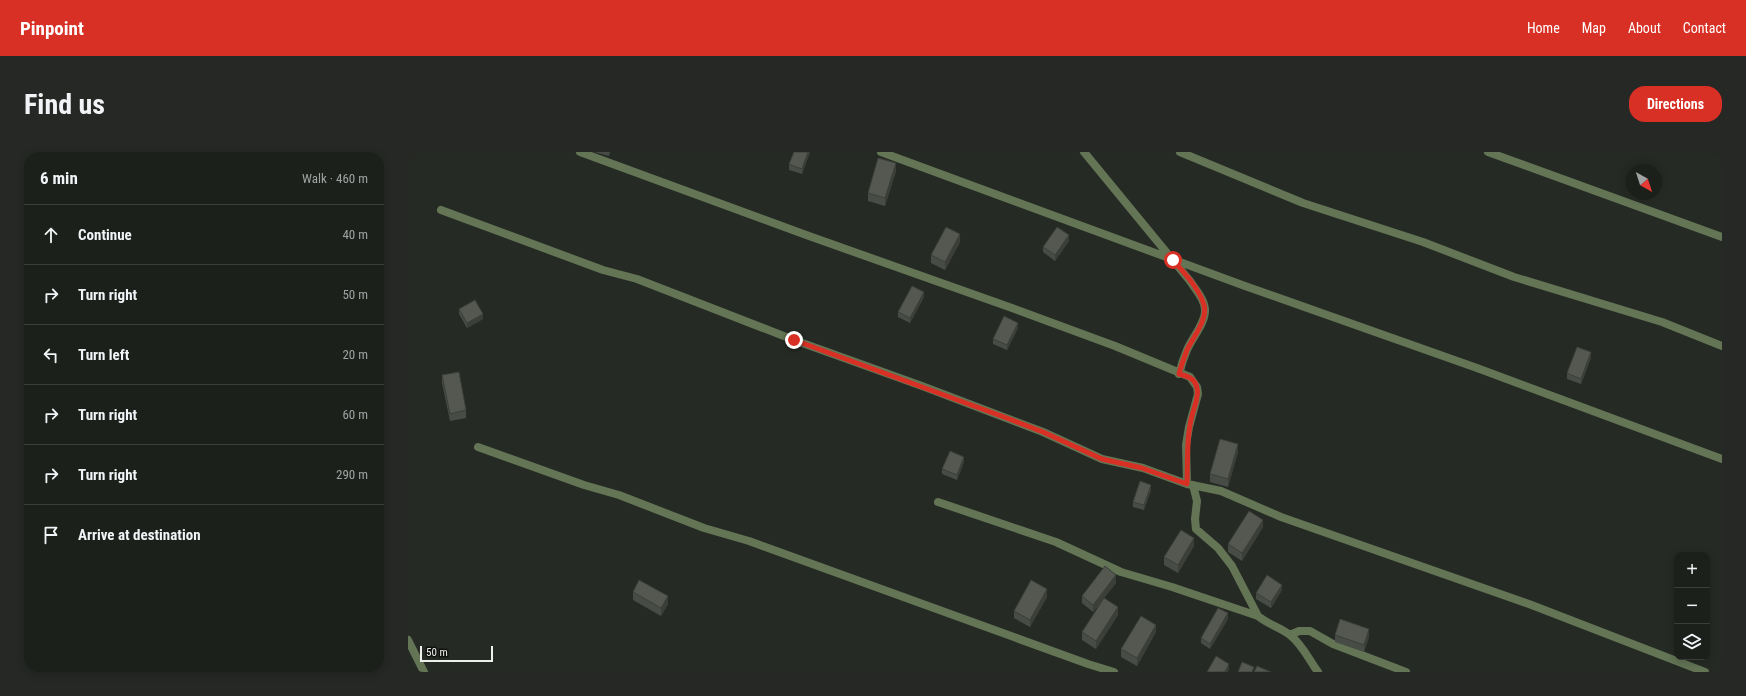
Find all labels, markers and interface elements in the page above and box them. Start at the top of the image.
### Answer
text: Pinpoint [20,17,84,40]
text: Home [1527,20,1560,36]
text: Map [1582,20,1606,36]
text: About [1628,20,1661,36]
text: Contact [1683,20,1726,36]
button: Directions [1629,86,1722,122]
text: Find us [24,88,105,121]
north arrow [1626,164,1662,200]
text: 6 min [40,168,78,188]
text: Walk · 460 m [302,171,368,186]
icon: ahead [40,224,62,246]
text: Continue [78,226,132,244]
text: 40 m [342,227,368,242]
route start [1164,251,1182,269]
icon: right [40,284,62,306]
text: Turn right [78,286,137,304]
text: 50 m [342,287,368,302]
route end [785,331,803,349]
icon: left [40,344,62,366]
text: Turn left [78,346,129,364]
text: 20 m [342,347,368,362]
icon: right [40,404,62,426]
text: Turn right [78,406,137,424]
text: 60 m [342,407,368,422]
icon: right [40,464,62,486]
text: Turn right [78,466,137,484]
text: 290 m [336,467,368,482]
icon: arrive [40,524,62,546]
text: Arrive at destination [78,526,201,544]
map controls [1674,552,1710,660]
button: + [1674,552,1710,588]
button: − [1674,588,1710,624]
button: layers [1674,624,1710,660]
scale bar [420,644,493,663]
text: 50 m [426,646,448,659]

